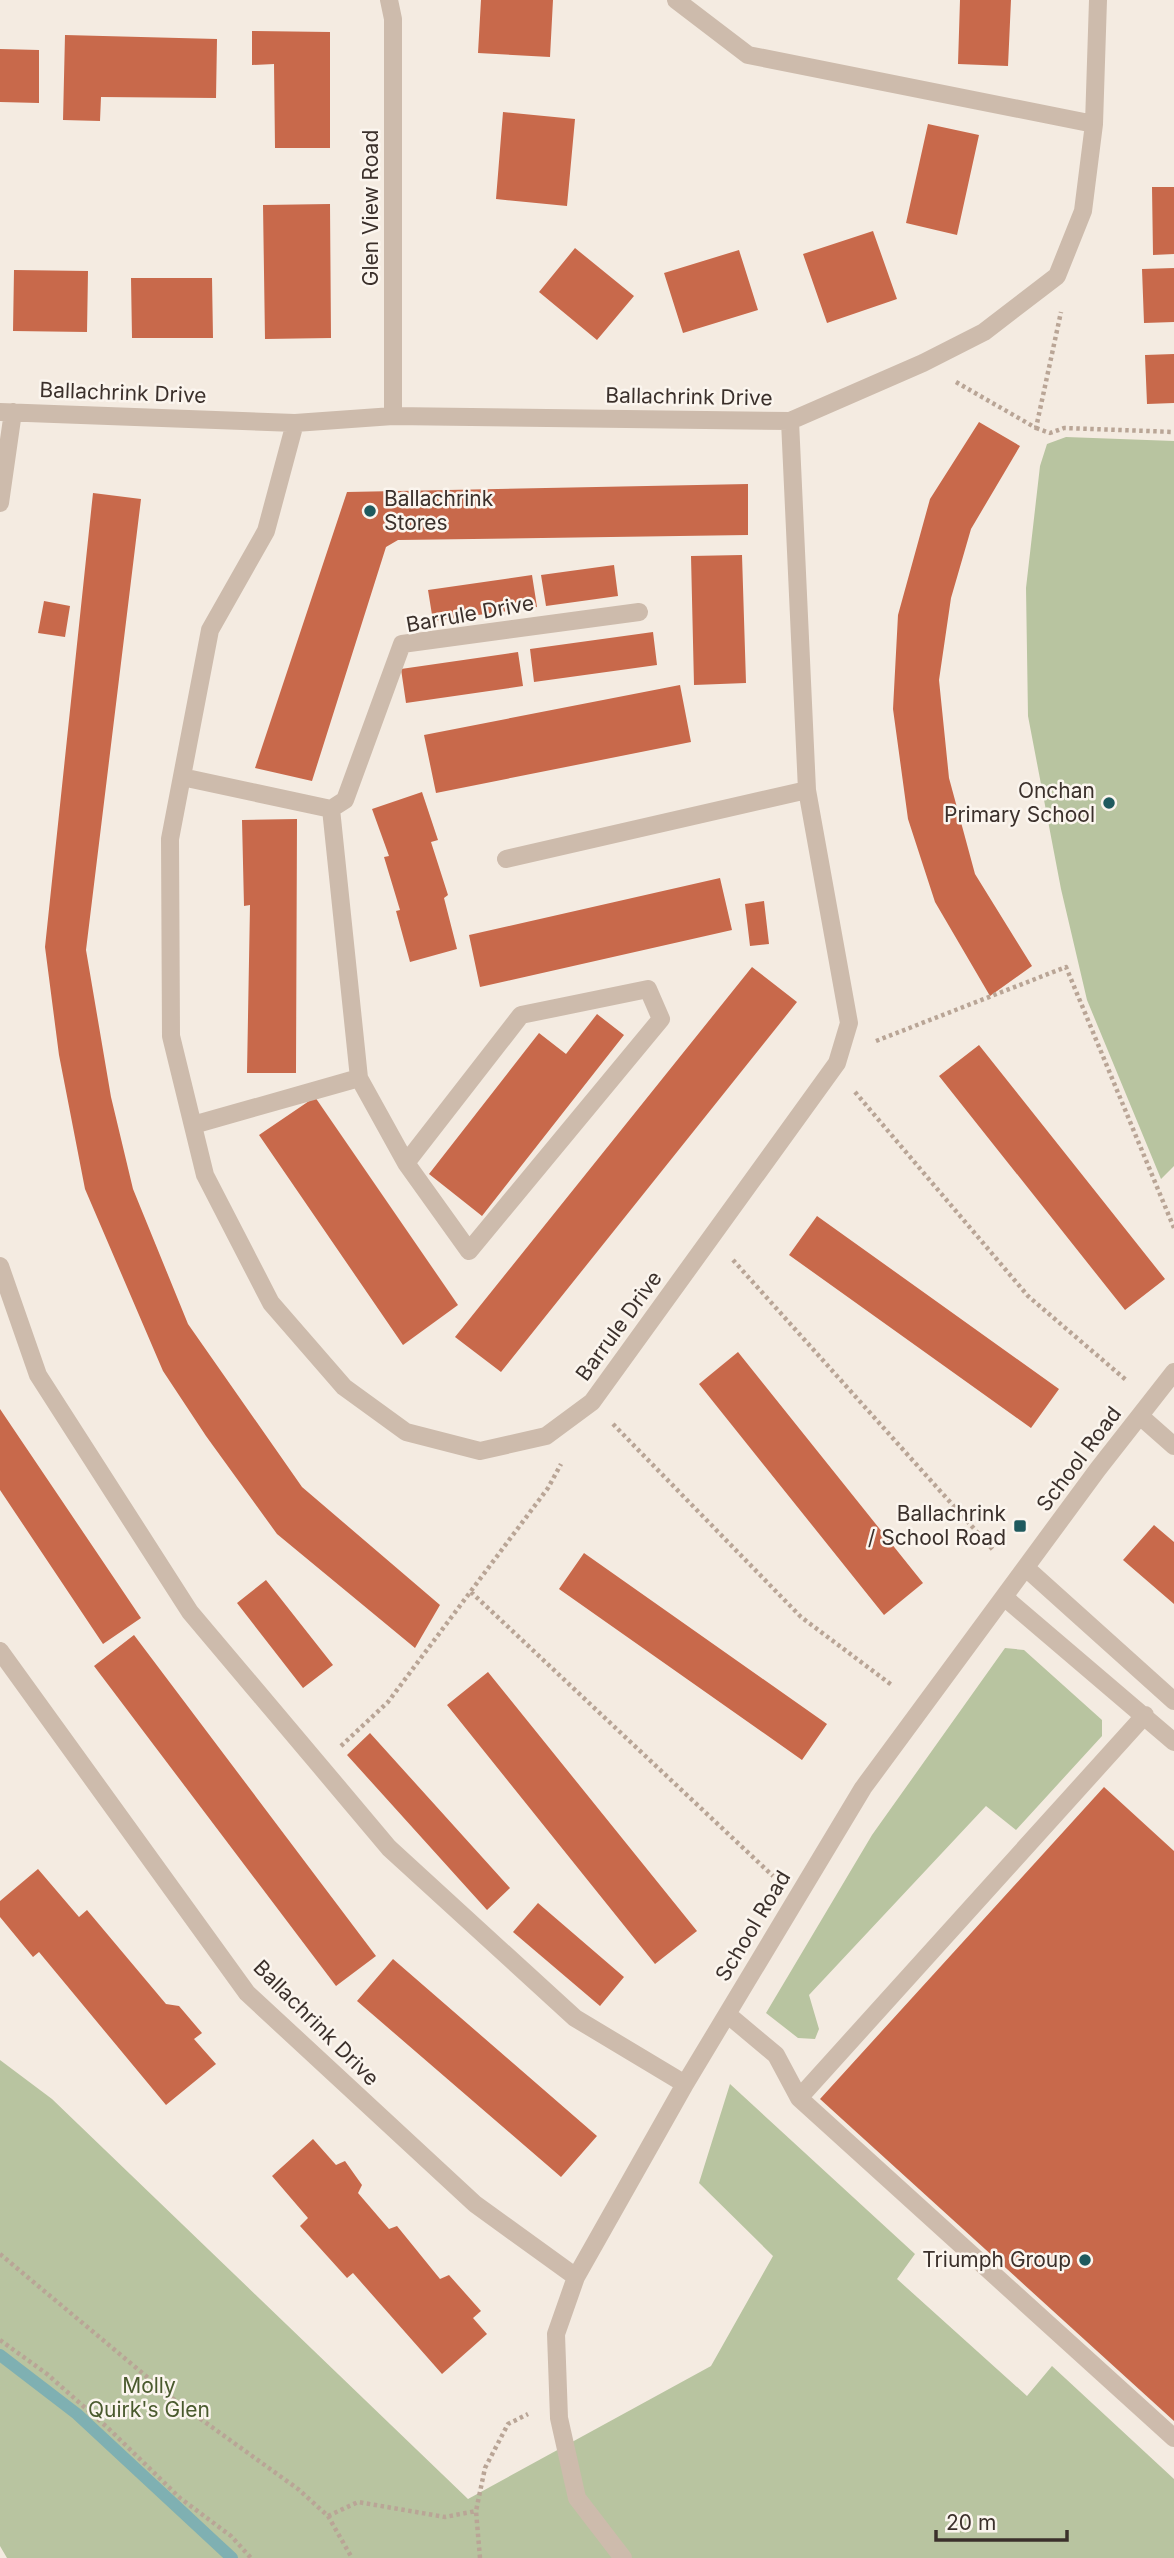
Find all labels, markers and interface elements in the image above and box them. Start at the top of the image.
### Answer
street label: Glen View Road [358,130,383,286]
street label: Ballachrink Drive [39,377,207,408]
street label: Ballachrink Drive [605,383,773,410]
place label: Ballachrink Stores [384,486,494,535]
marker: Ballachrink Stores [362,503,378,519]
street label: Barrule Drive [404,590,536,637]
place label: Onchan Primary School [944,778,1095,827]
marker: Onchan Primary School [1101,795,1117,811]
street label: Barrule Drive [570,1266,667,1385]
street label: School Road [1031,1401,1126,1516]
place label: Ballachrink / School Road [868,1501,1006,1550]
marker: Ballachrink / School Road [1012,1518,1028,1534]
street label: School Road [710,1866,795,1986]
street label: Ballachrink Drive [248,1955,384,2091]
place label: Triumph Group [922,2247,1071,2272]
marker: Triumph Group [1077,2252,1093,2268]
park label: Molly Quirk's Glen [88,2373,210,2422]
scale bar [936,2498,1067,2542]
text: 20 m [946,2510,996,2535]

